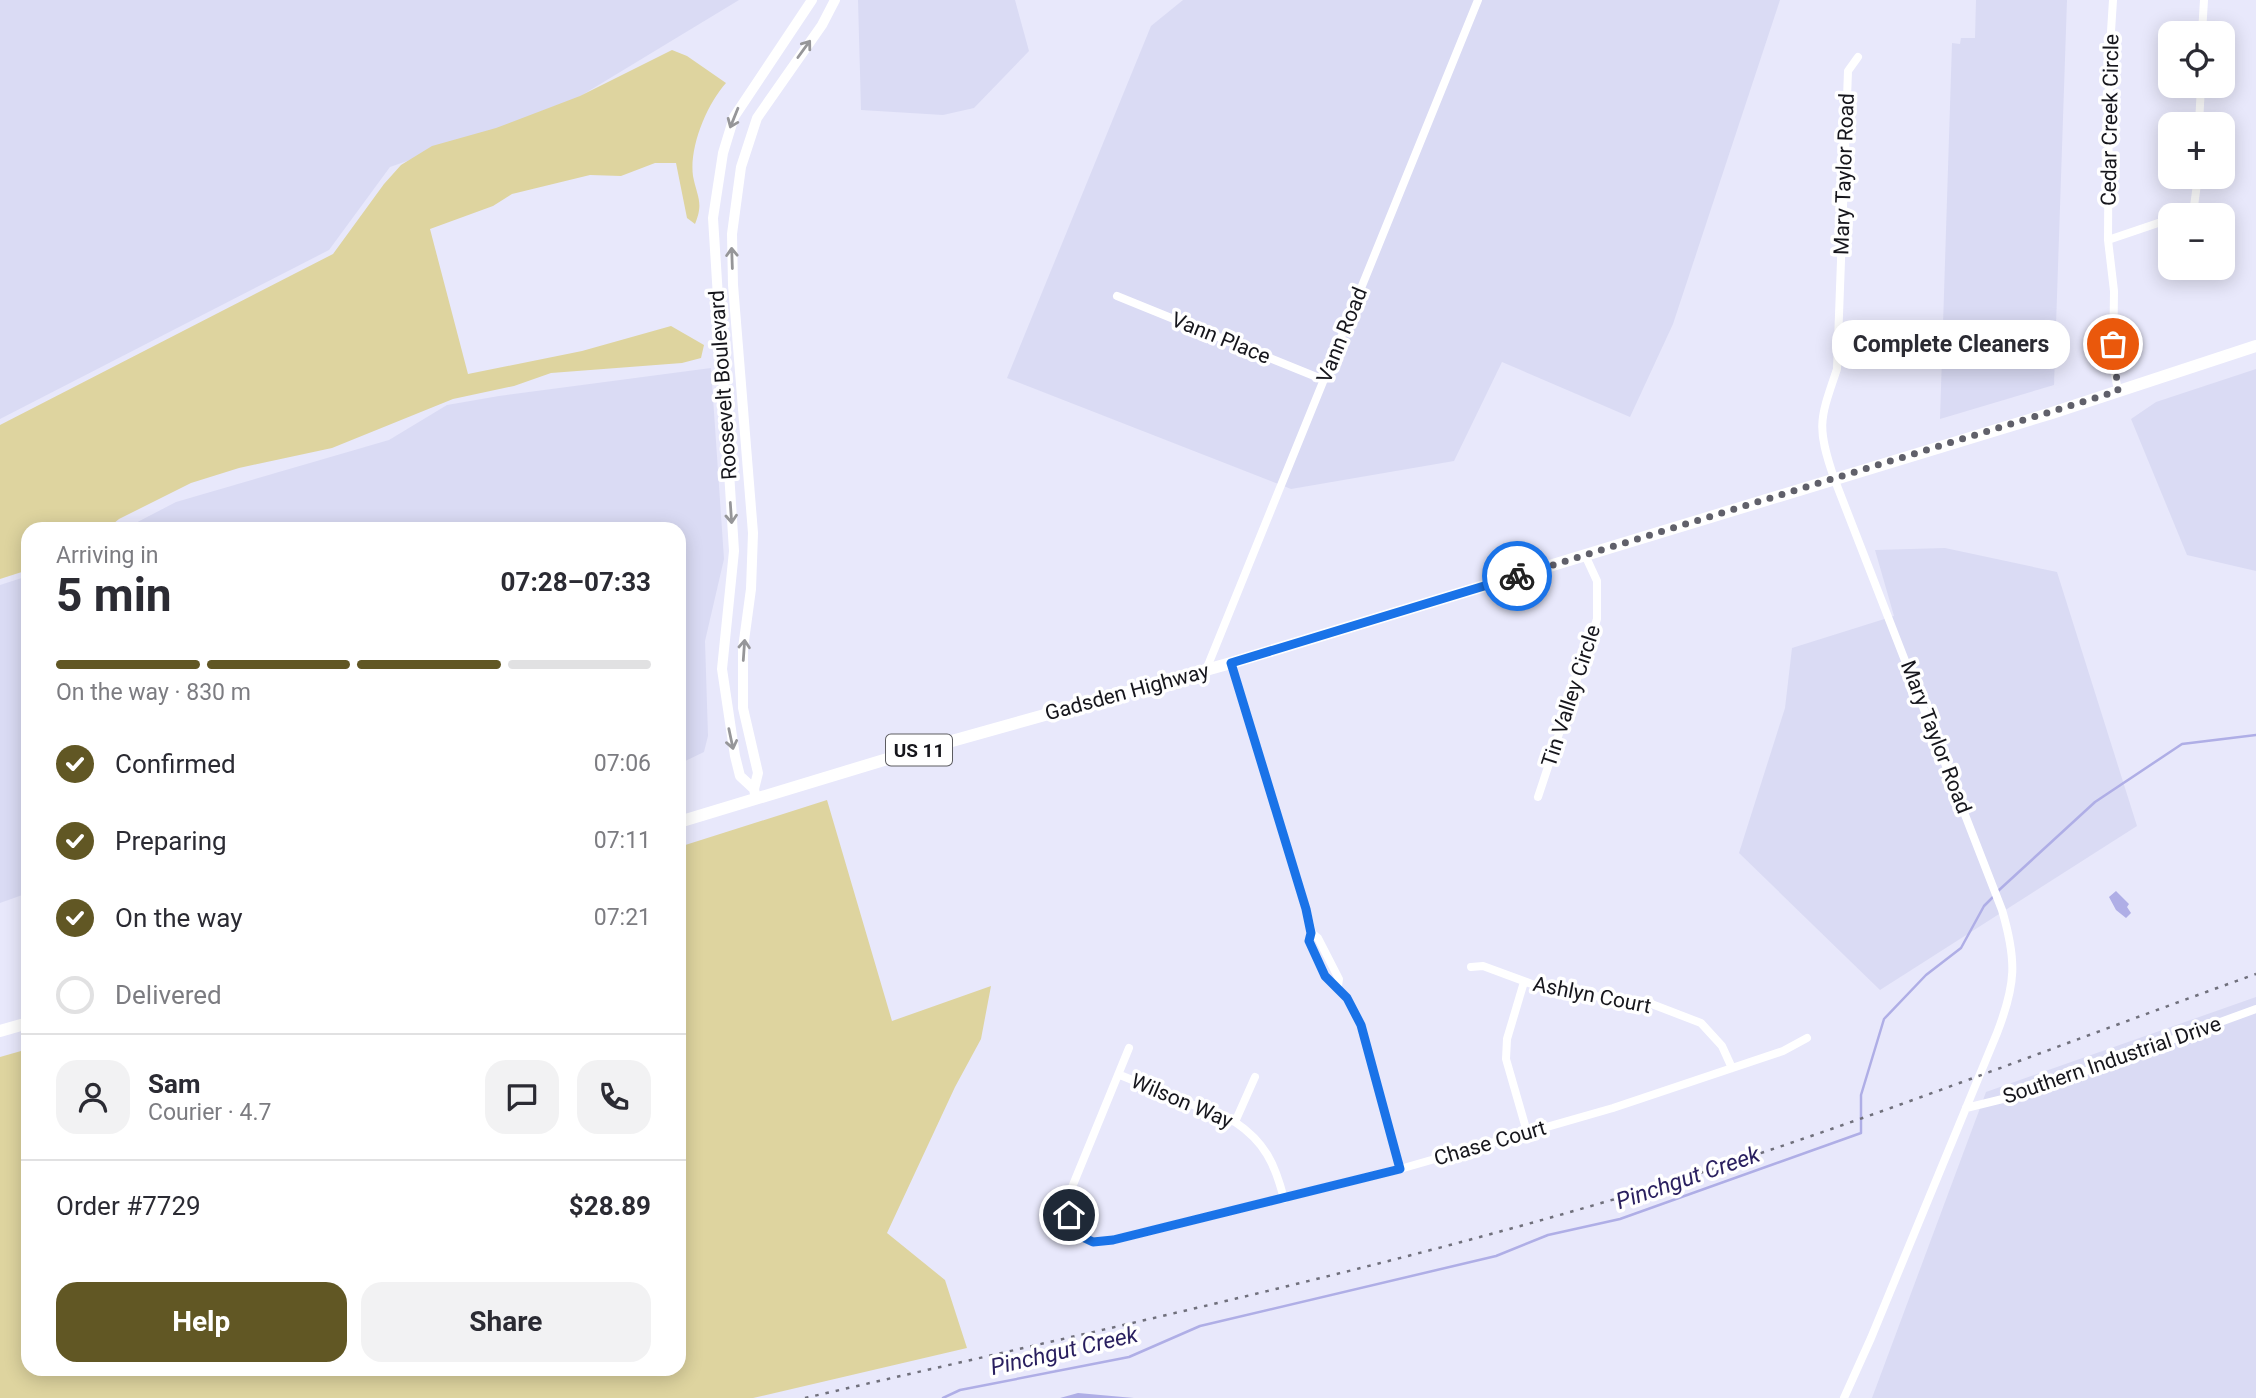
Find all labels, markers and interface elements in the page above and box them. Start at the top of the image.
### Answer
map controls [2158,21,2235,280]
button: locate [2158,21,2235,98]
street label: Cedar Creek Circle [2097,34,2123,206]
one-way arrow [797,40,812,59]
street label: Mary Taylor Road [1829,93,1859,255]
one-way arrow [727,107,740,128]
button: + [2158,112,2235,189]
button: − [2158,203,2235,280]
one-way arrow [725,247,738,270]
street label: Vann Road [1312,284,1372,386]
street label: Roosevelt Boulevard [704,289,742,481]
street label: Vann Place [1168,307,1274,369]
pin [2083,314,2143,374]
callout: Complete Cleaners [1833,320,2071,368]
icon: bag [2094,325,2132,363]
text: Complete Cleaners [1853,331,2049,358]
one-way arrow [725,501,738,524]
courier [1482,541,1552,611]
text: Arriving in [56,542,159,569]
icon: bike [1498,557,1536,595]
text: 07:28–07:33 [501,567,651,597]
text: 5 min [56,568,172,622]
street label: Tin Valley Circle [1537,622,1605,770]
one-way arrow [738,639,751,661]
street label: Mary Taylor Road [1896,657,1976,817]
street label: Gadsden Highway [1042,659,1212,725]
text: On the way · 830 m [56,679,251,706]
one-way arrow [725,727,739,750]
road number: US 11 [886,734,952,765]
icon: check [56,745,94,783]
text: Confirmed [115,749,236,779]
text: 07:06 [594,750,651,777]
icon: check [56,822,94,860]
text: Preparing [115,826,227,856]
text: 07:11 [594,827,651,854]
icon: check [56,899,94,937]
text: On the way [115,903,243,933]
text: 07:21 [594,904,651,931]
street label: Ashlyn Court [1531,972,1653,1018]
text: Delivered [115,980,222,1010]
street label: Southern Industrial Drive [2000,1011,2224,1109]
button: person [56,1060,130,1134]
button: chat [485,1060,559,1134]
button: phone [577,1060,651,1134]
text: Sam [148,1069,200,1099]
street label: Wilson Way [1128,1069,1236,1133]
text: Courier · 4.7 [148,1099,271,1126]
street label: Chase Court [1431,1116,1549,1170]
water label: Pinchgut Creek [1613,1141,1764,1215]
pin [1039,1185,1099,1245]
text: Order #7729 [56,1191,201,1221]
text: $28.89 [569,1191,651,1221]
icon: home [1050,1196,1088,1234]
button: Help [56,1282,347,1362]
button: Share [361,1282,651,1362]
water label: Pinchgut Creek [988,1321,1141,1381]

